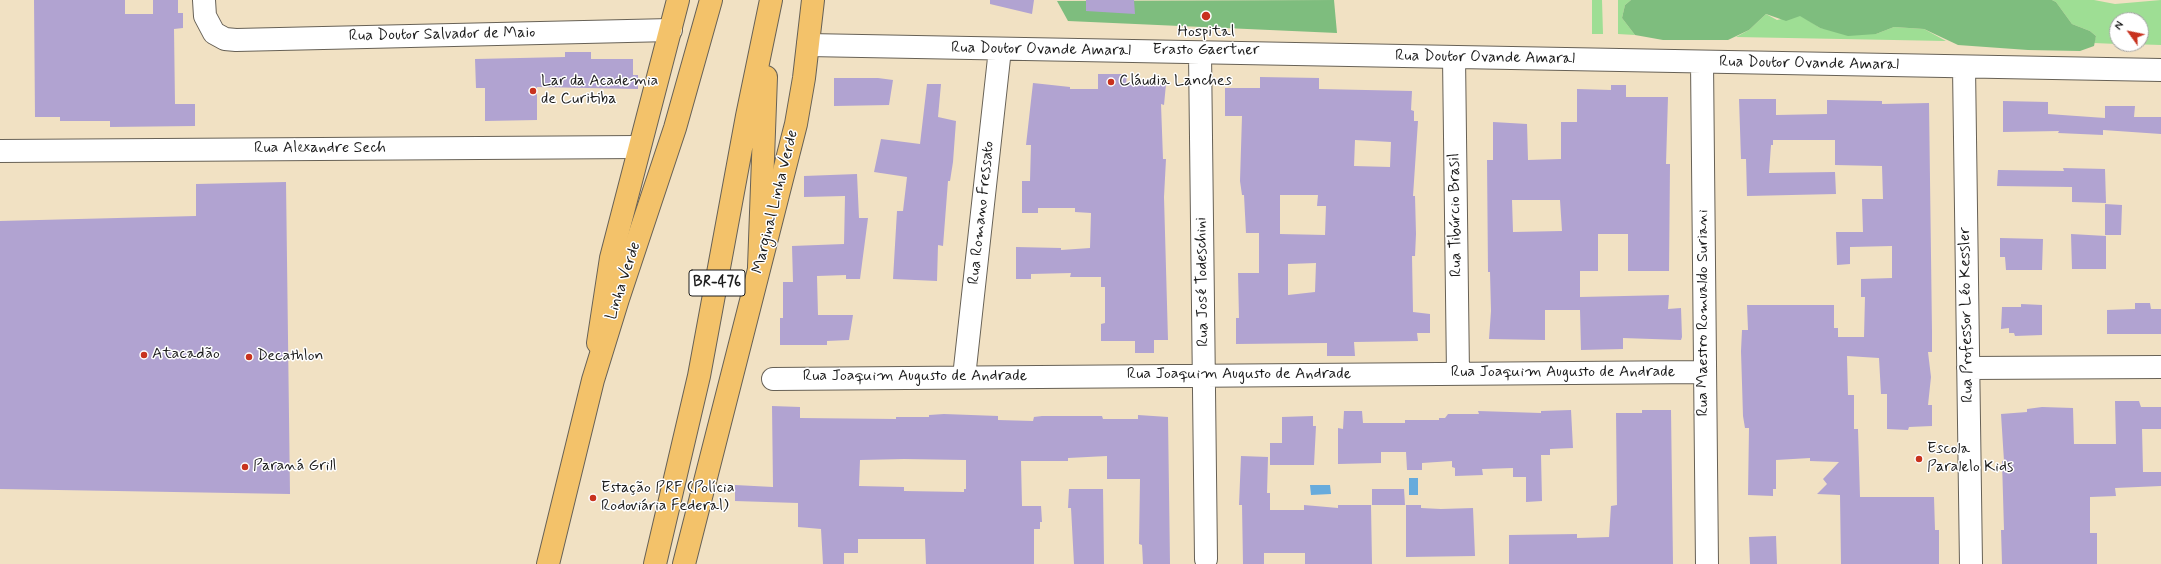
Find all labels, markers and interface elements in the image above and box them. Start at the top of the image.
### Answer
marker: Hospital Erasto Gaertner [1200,10,1212,22]
north arrow [2109,12,2149,52]
text: N [2112,19,2128,33]
place label: Hospital Erasto Gaertner [1153,23,1259,61]
street label: Rua Doutor Salvador de Maio [348,24,536,46]
street label: Rua Doutor Ovande Amaral [951,39,1131,61]
street label: Rua Doutor Ovande Amaral [1395,47,1575,69]
street label: Rua Doutor Ovande Amaral [1719,53,1899,75]
place label: Lar da Academia de Curitiba [541,72,658,110]
place label: Cláudia Lanches [1119,72,1232,92]
marker: Cláudia Lanches [1106,77,1116,87]
marker: Lar da Academia de Curitiba [528,86,538,96]
street label: Marginal Linha Verde [749,128,803,276]
street label: Rua Alexandre Sech [254,139,386,159]
street label: Rua Romano Fressato [965,140,999,286]
street label: Rua Tibúrcio Brasil [1445,153,1467,277]
street label: Rua Maestro Romualdo Suriani [1694,209,1714,417]
street label: Rua José Todeschini [1192,217,1214,347]
street label: Rua Professor Léo Kessler [1956,227,1978,403]
street label: Linha Verde [602,240,646,322]
road number: BR-476 [689,270,745,296]
place label: Atacadão [152,345,220,365]
place label: Decathlon [257,347,324,367]
marker: Atacadão [139,350,149,360]
marker: Decathlon [244,352,254,362]
street label: Rua Joaquim Augusto de Andrade [1451,363,1675,383]
street label: Rua Joaquim Augusto de Andrade [1127,365,1351,385]
street label: Rua Joaquim Augusto de Andrade [803,367,1027,387]
place label: Escola Paralelo Kids [1927,440,2013,478]
marker: Escola Paralelo Kids [1914,454,1924,464]
place label: Paraná Grill [253,457,337,477]
marker: Paraná Grill [240,462,250,472]
place label: Estação PRF (Polícia Rodoviária Federal) [601,479,734,517]
marker: Estação PRF (Polícia Rodoviária Federal) [588,493,598,503]

